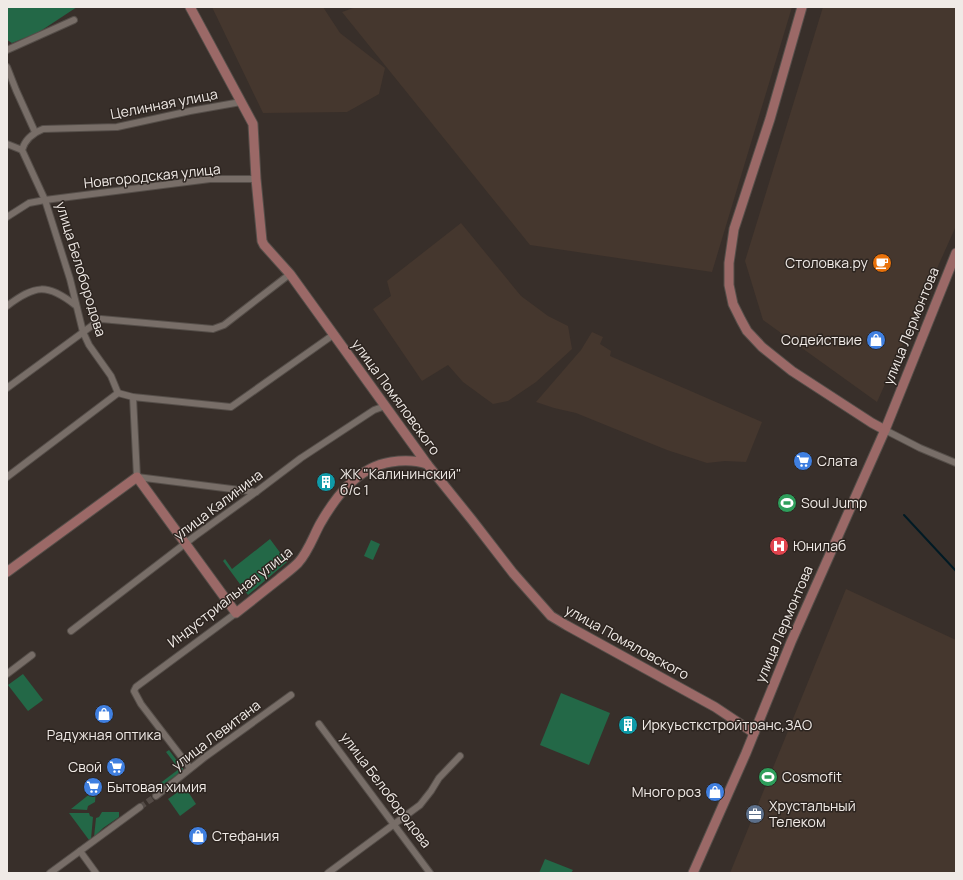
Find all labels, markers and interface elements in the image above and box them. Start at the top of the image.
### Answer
street label: Целинная улица [109,84,219,123]
street label: Новгородская улица [83,159,221,192]
street label: улица Белобородова [52,199,111,339]
cafe icon: Столовка.ру [871,252,893,274]
place label: Столовка.ру [785,253,869,272]
street label: улица Лермонтова [878,264,943,387]
shop icon: Содействие [865,329,887,351]
place label: Содействие [781,330,862,349]
street label: улица Помяловского [348,335,445,459]
supermarket icon: Слата [792,450,814,472]
place label: Слата [817,451,857,470]
place label: ЖК "Калининский" б/с 1 [340,464,462,499]
street label: улица Калинина [169,465,266,544]
building icon: ЖК "Калининский" б/с 1 [315,471,337,493]
sports icon: Soul Jump [776,492,798,514]
place label: Soul Jump [801,493,867,512]
hospital icon: Юнилаб [768,535,790,557]
place label: Юнилаб [793,536,846,555]
street label: Индустриальная улица [163,542,296,651]
street label: улица Лермонтова [750,562,817,685]
street label: улица Помяловского [562,600,693,684]
street label: улица Левитана [167,695,264,774]
shop icon: Радужная оптика [93,703,115,725]
building icon: Иркуьсткстройтранс,ЗАО [617,714,639,736]
place label: Иркуьсткстройтранс,ЗАО [642,715,812,734]
place label: Радужная оптика [47,725,161,744]
street label: улица Белобородова [337,728,436,851]
supermarket icon: Свой [105,756,127,778]
place label: Свой [68,757,102,776]
sports icon: Cosmofit [757,766,779,788]
place label: Cosmofit [782,767,842,786]
supermarket icon: Бытовая химия [82,776,104,798]
place label: Бытовая химия [107,777,207,796]
shop icon: Много роз [704,781,726,803]
place label: Много роз [632,782,701,801]
place label: Хрустальный Телеком [769,796,856,831]
office icon: Хрустальный Телеком [744,803,766,825]
shop icon: Стефания [187,825,209,847]
place label: Стефания [212,826,279,845]

